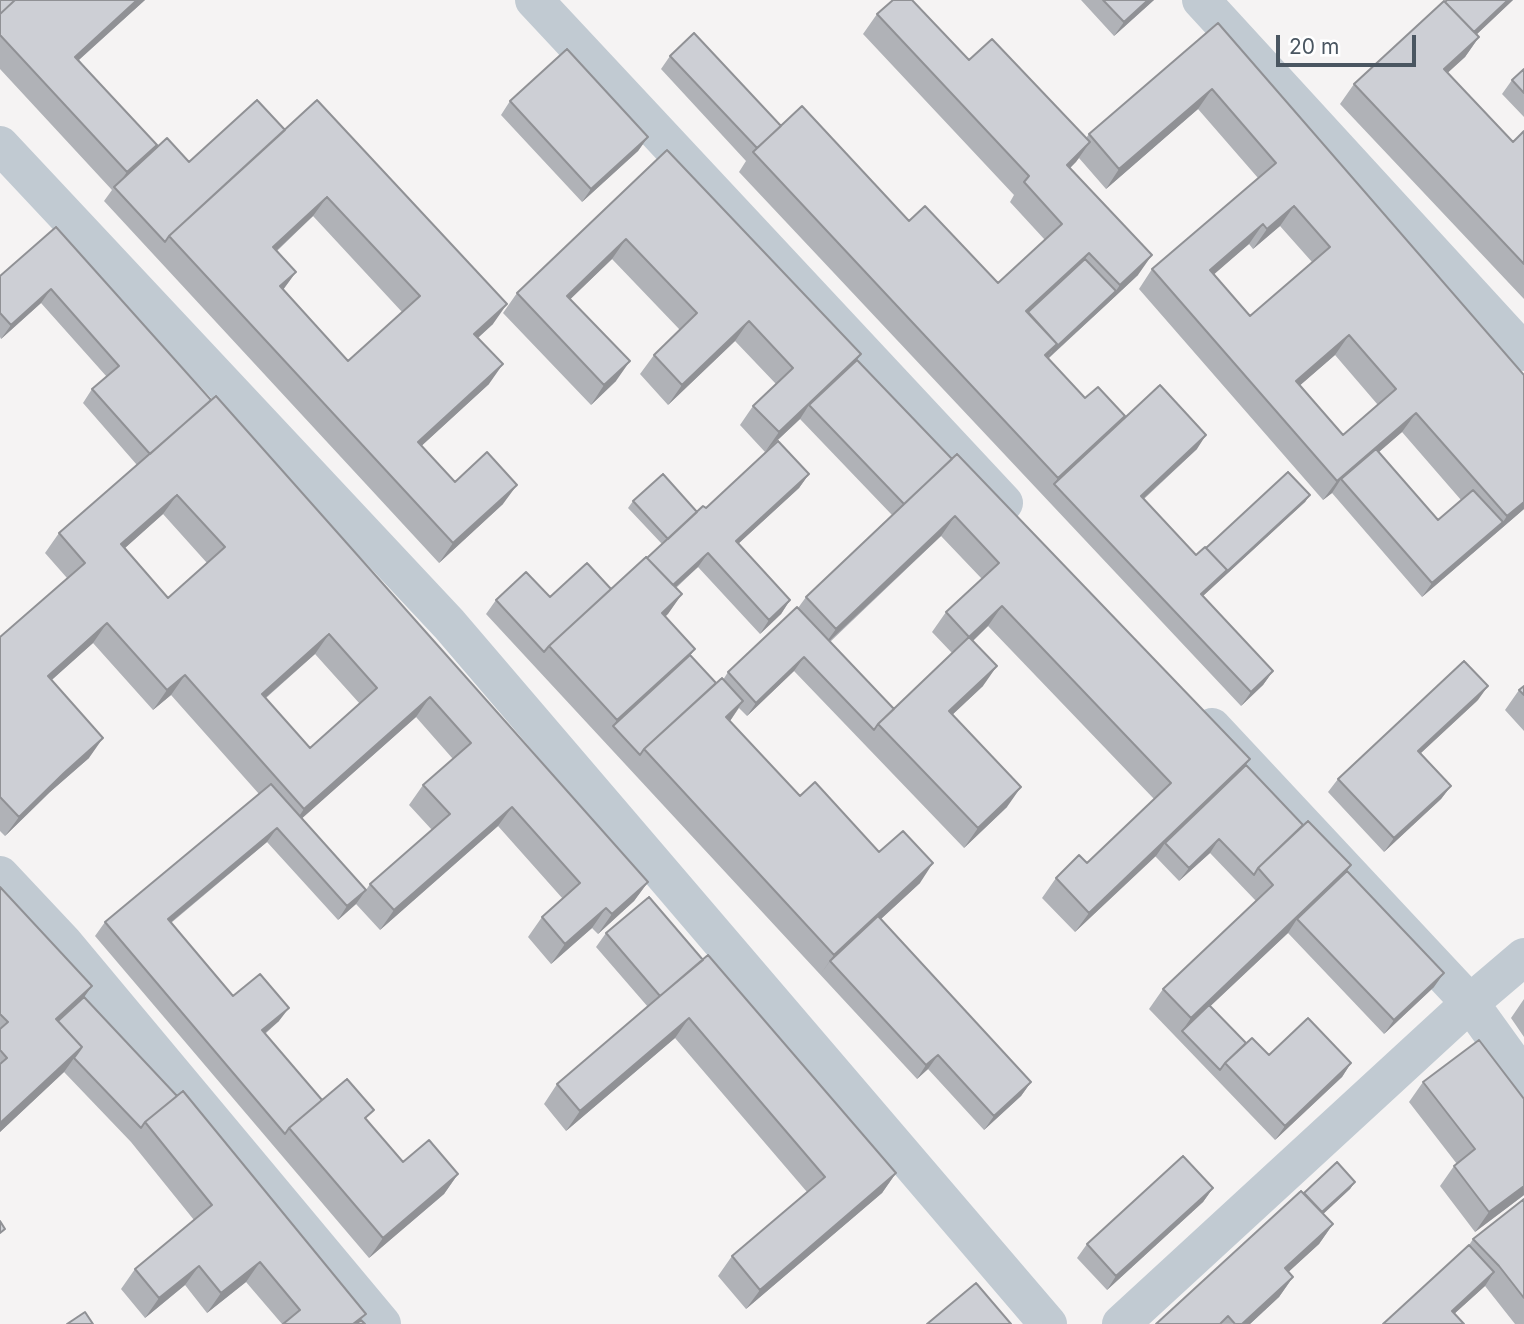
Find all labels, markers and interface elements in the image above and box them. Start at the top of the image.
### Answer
scale bar [1279,21,1419,65]
text: 20 m [1289,34,1339,59]

